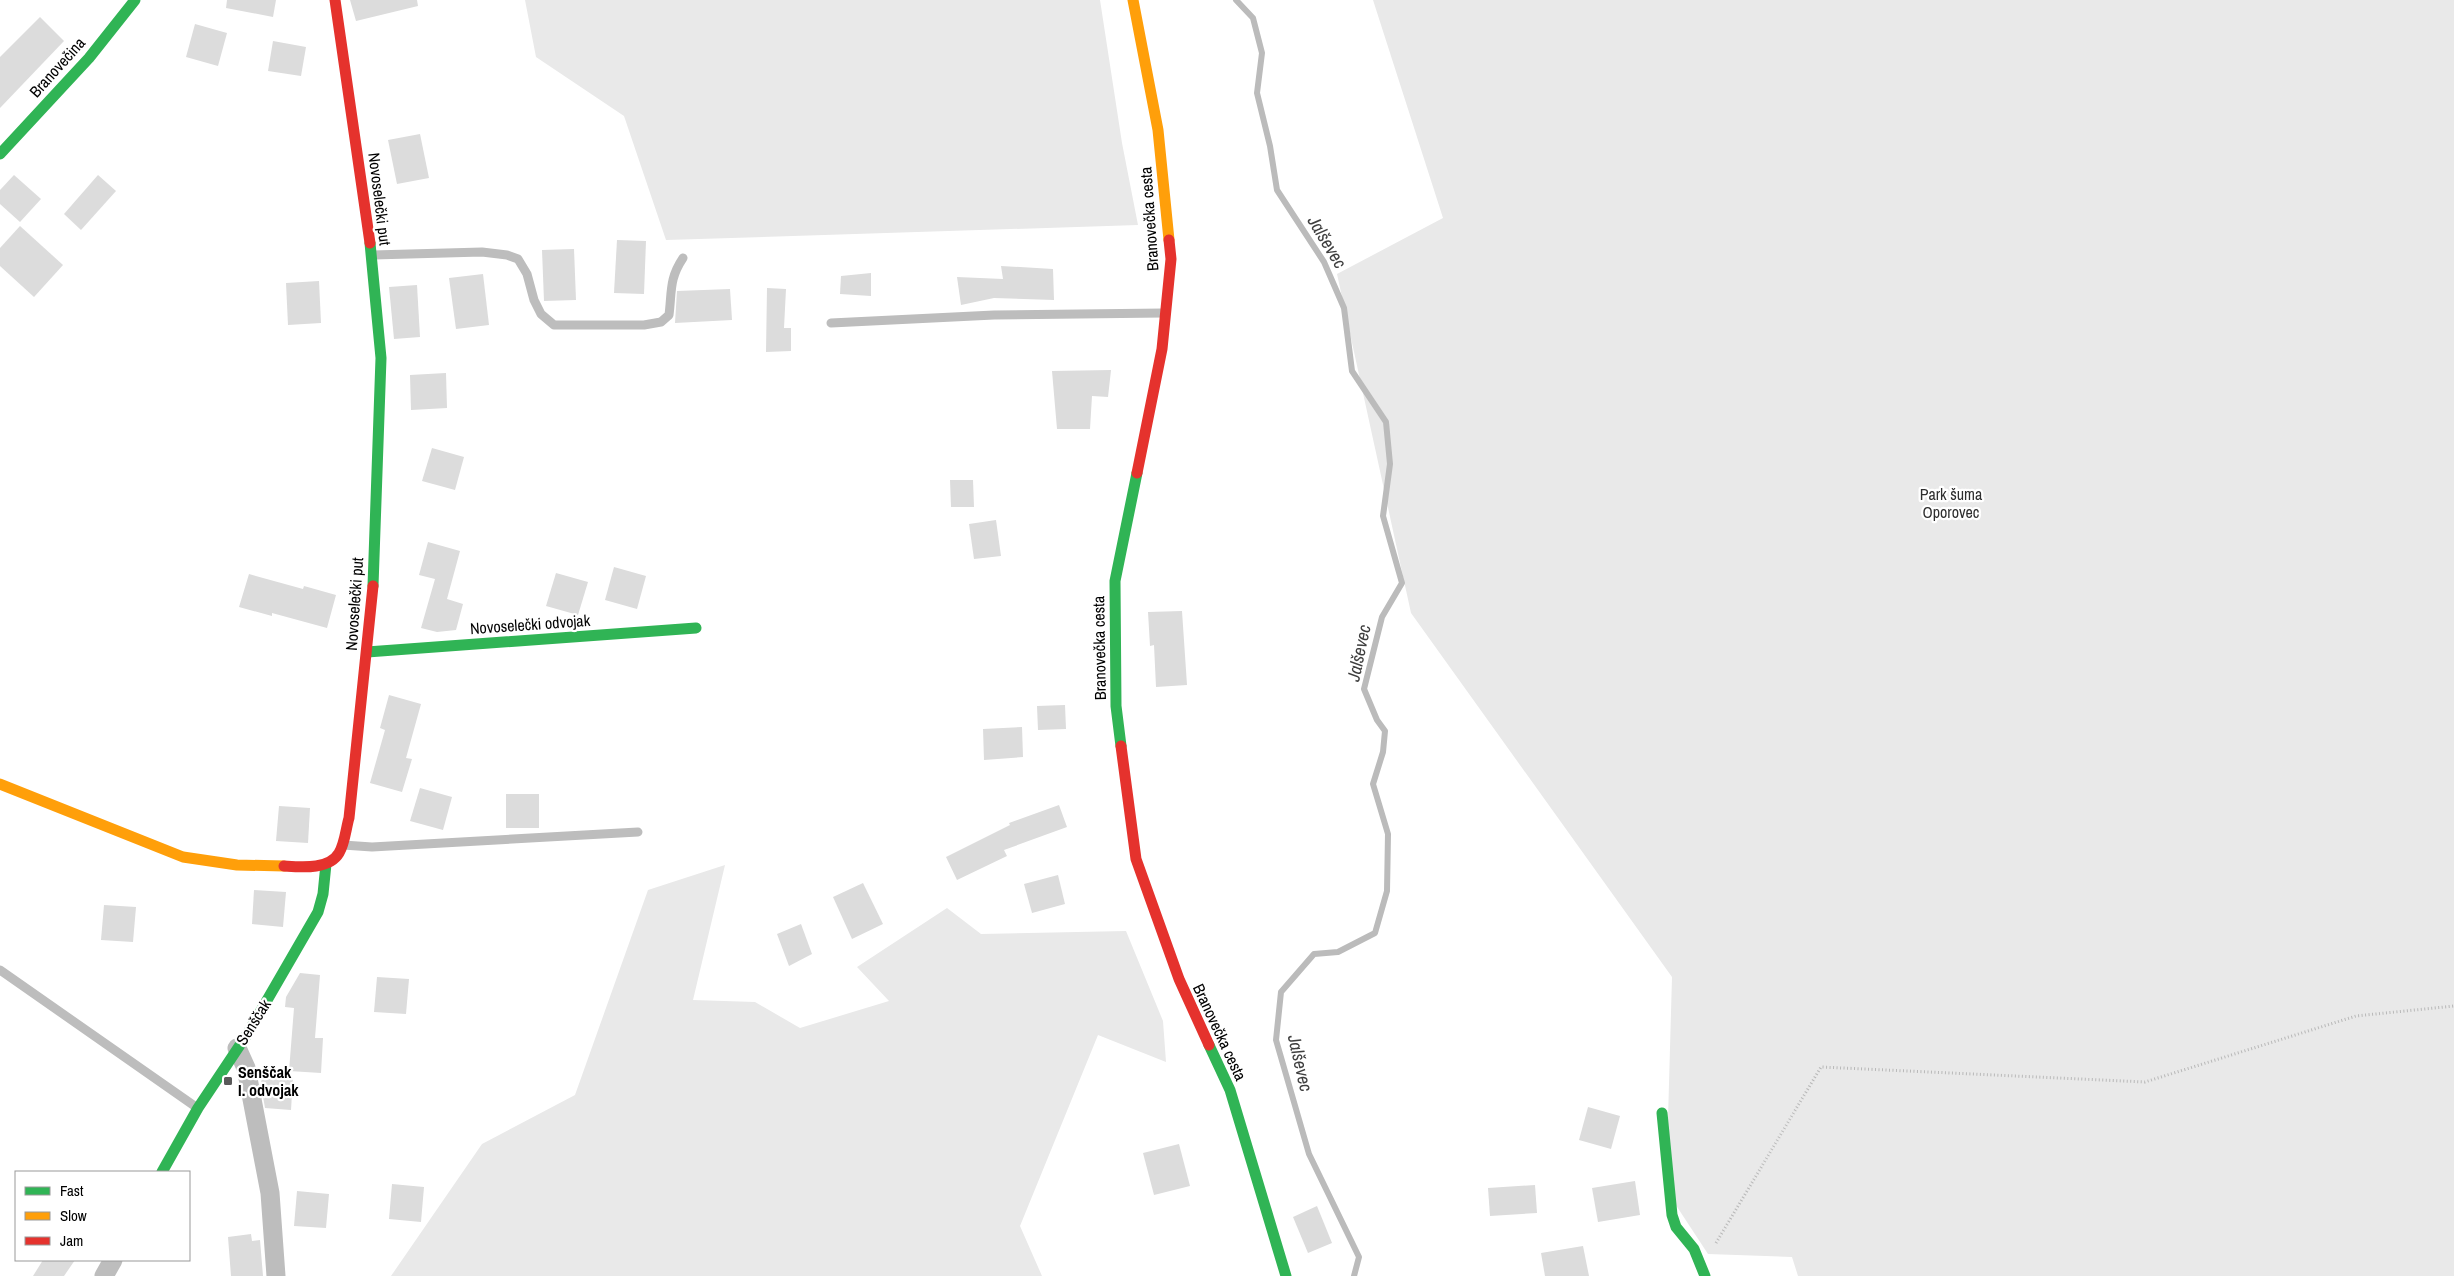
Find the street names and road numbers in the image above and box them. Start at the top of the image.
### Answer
street label: Branovečina [24,32,90,102]
street label: Novoselečki put [363,151,397,247]
street label: Branovečka cesta [1134,166,1164,272]
street label: Novoselečki put [340,556,368,651]
street label: Branovečka cesta [1087,595,1111,700]
street label: Novoselečki odvojak [469,609,591,639]
street label: Branovečka cesta [1188,980,1252,1085]
street label: Senščak [230,994,276,1049]

